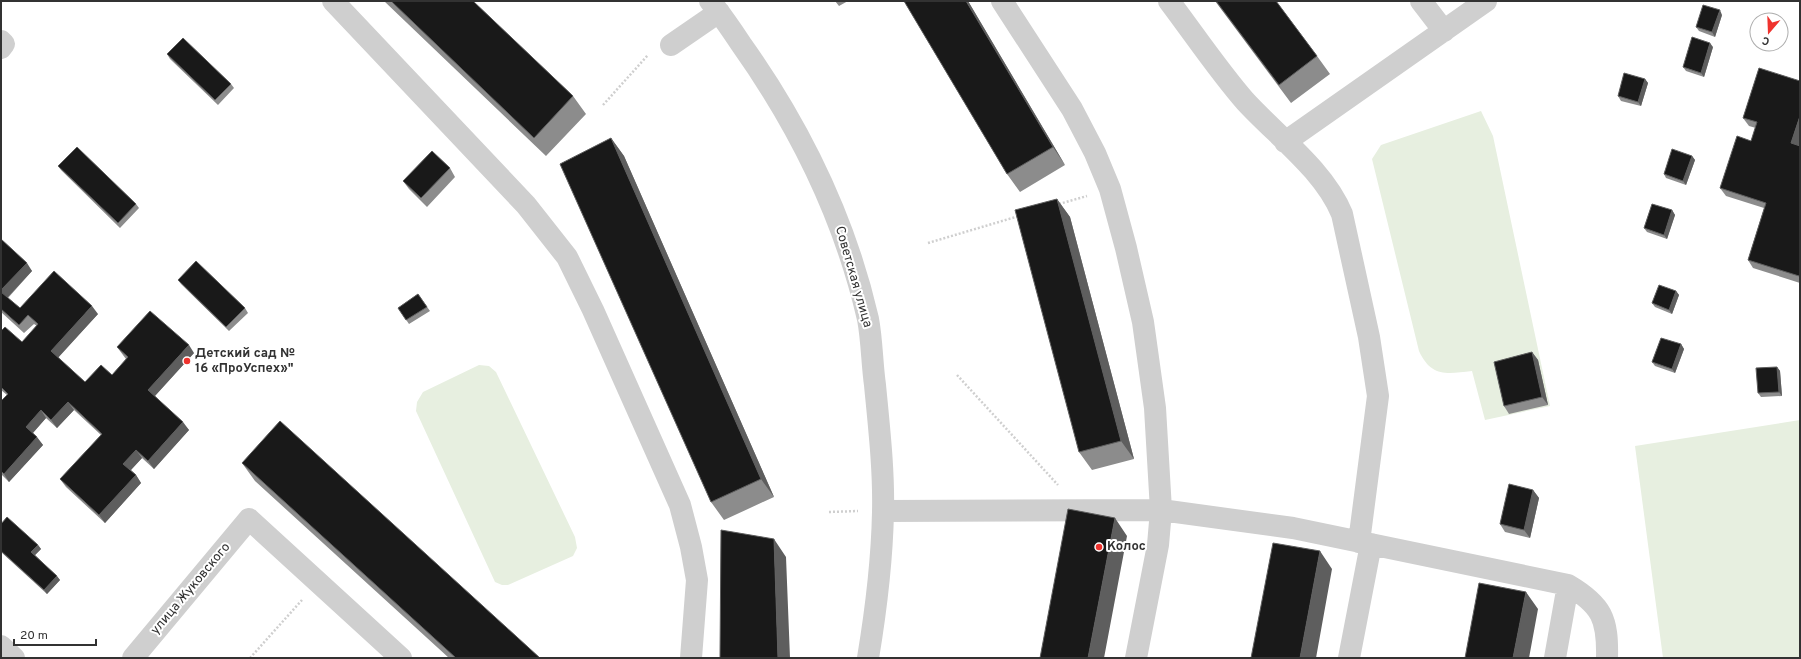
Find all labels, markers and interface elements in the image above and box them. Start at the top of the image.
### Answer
north arrow [1749,12,1789,52]
text: С [1760,33,1772,48]
street label: Советская улица [831,224,875,330]
place label: Детский сад № 16 «ПроУспех»" [195,346,295,377]
marker: Детский сад № 16 «ПроУспех»" [182,356,192,366]
place label: Колос [1107,539,1146,555]
street label: улица Жуковского [148,540,234,638]
marker: Колос [1094,542,1104,552]
scale bar [14,621,96,647]
text: 20 m [20,628,48,644]

